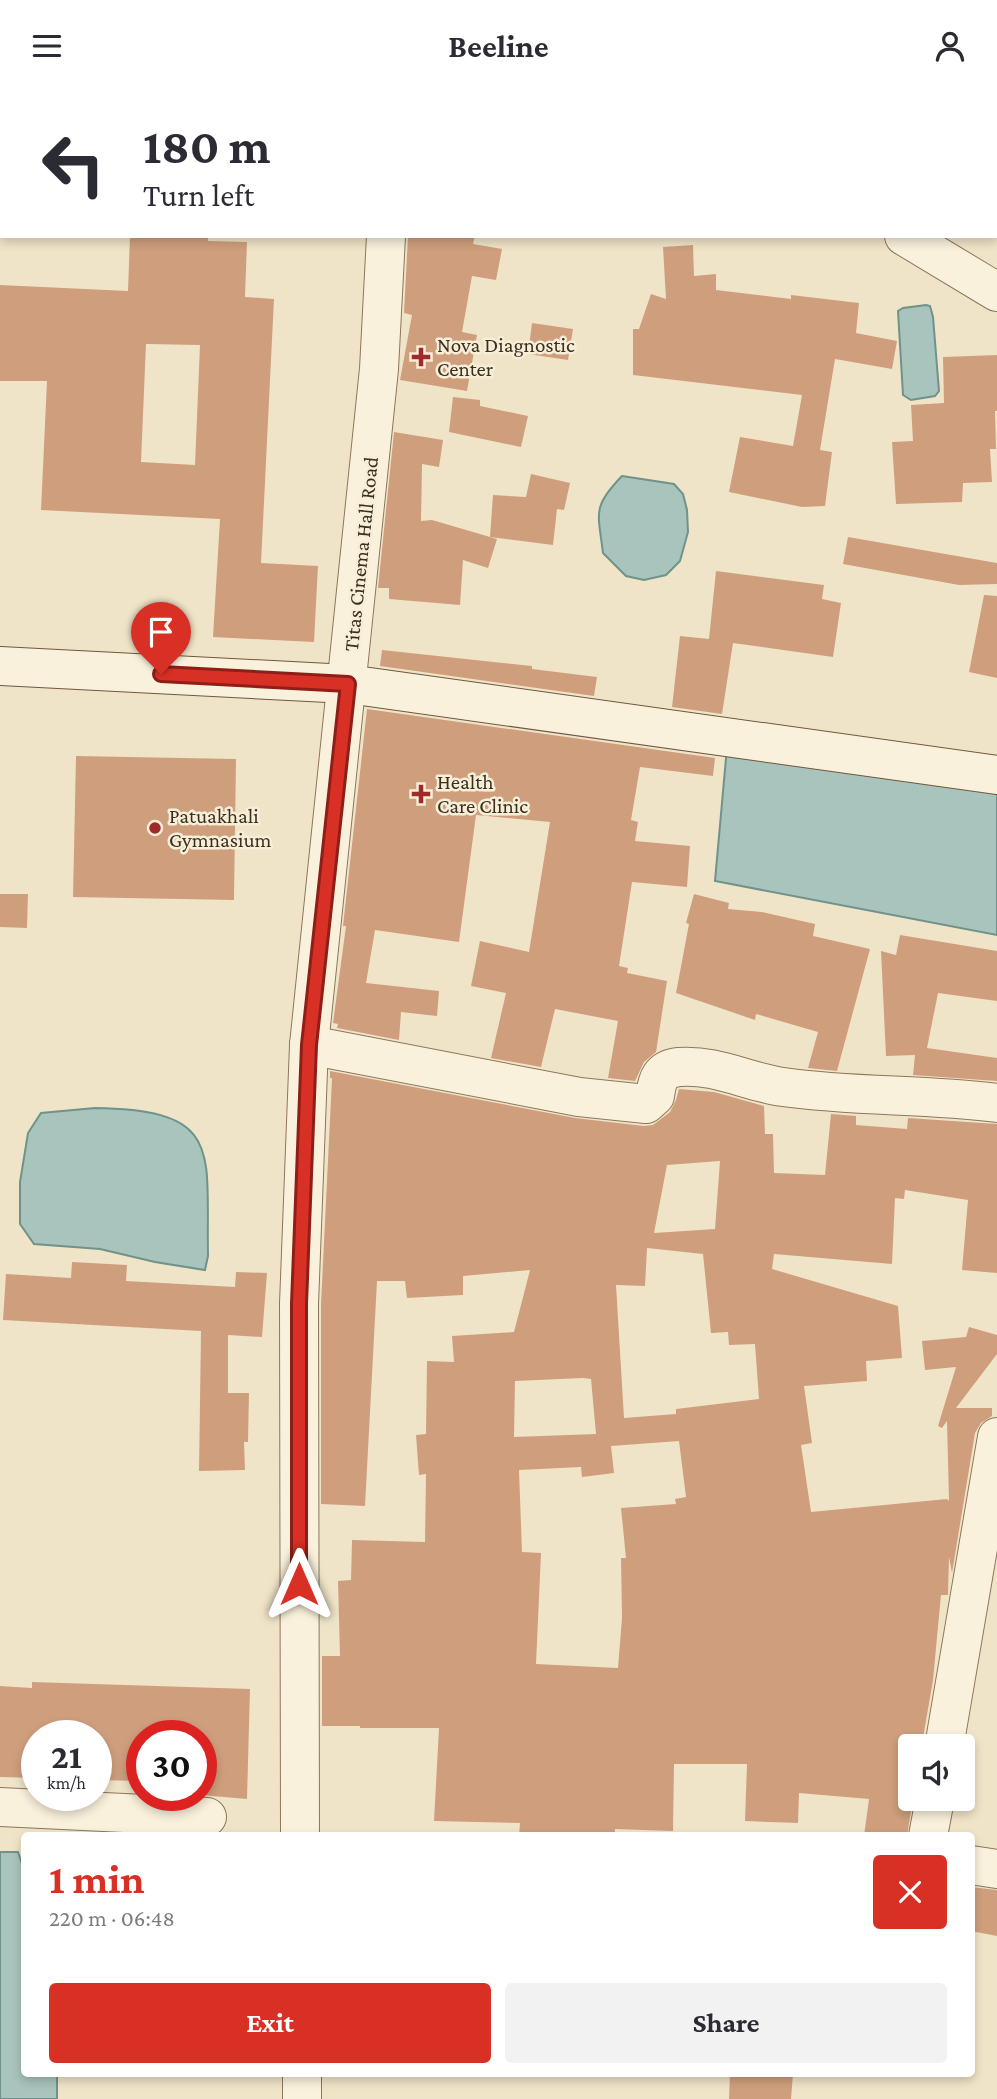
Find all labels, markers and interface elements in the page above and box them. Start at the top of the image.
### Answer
icon: menu [28,27,66,65]
icon: person [931,27,969,65]
text: Beeline [448,28,549,64]
icon: left [28,119,119,210]
text: 180 m [143,119,271,174]
text: Turn left [143,177,254,213]
place label: Nova Diagnostic Center [437,333,575,381]
marker: Nova Diagnostic Center [411,347,431,367]
street label: Titas Cinema Hall Road [339,455,383,653]
pin [131,602,191,674]
icon: arrive [142,613,180,651]
place label: Health Care Clinic [437,770,528,818]
marker: Health Care Clinic [411,784,431,804]
place label: Patuakhali Gymnasium [169,804,272,852]
marker: Patuakhali Gymnasium [147,820,163,836]
position arrow [262,1547,336,1621]
speed limit sign: 30 [126,1720,217,1811]
map controls [898,1734,975,1811]
button: sound [898,1734,975,1811]
text: 21 [51,1737,82,1776]
text: km/h [47,1773,86,1793]
text: 1 min [49,1855,145,1902]
button: close [873,1855,947,1929]
text: 220 m · 06:48 [49,1905,175,1931]
button: Exit [49,1983,491,2063]
button: Share [505,1983,947,2063]

